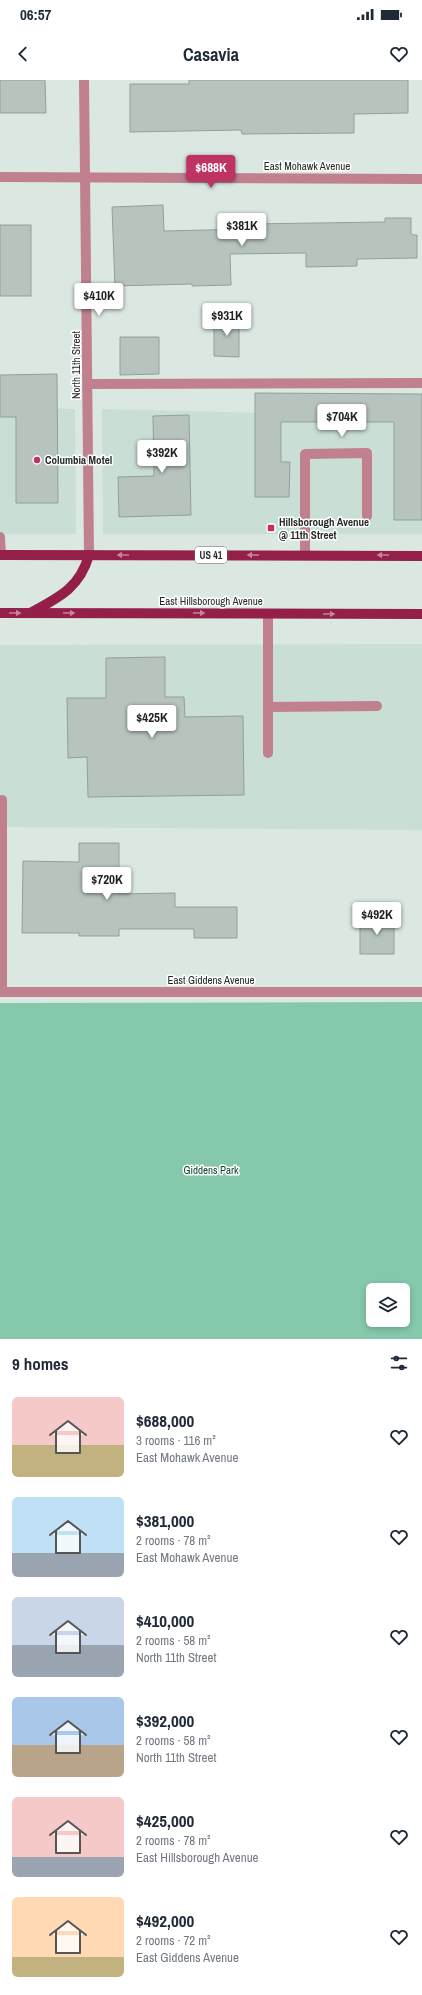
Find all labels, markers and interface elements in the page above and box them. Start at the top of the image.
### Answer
text: 06:57 [20,4,51,25]
text: Casavia [183,42,239,67]
icon: back [12,43,34,65]
icon: heart [388,43,410,65]
pin: $688K [183,155,239,189]
text: $688K [195,159,227,176]
street label: East Mohawk Avenue [264,159,350,173]
pin: $381K [214,213,270,247]
text: $381K [226,217,258,234]
pin: $410K [71,283,127,317]
text: $410K [83,287,115,304]
pin: $931K [199,303,255,337]
text: $931K [211,307,243,324]
street label: North 11th Street [69,330,83,399]
pin: $704K [314,404,370,438]
text: $704K [326,408,358,425]
pin: $392K [134,440,190,474]
text: $392K [146,444,178,461]
place label: Columbia Motel [45,453,112,467]
marker: Columbia Motel [32,455,42,465]
place label: Hillsborough Avenue @ 11th Street [279,515,369,542]
marker: Hillsborough Avenue @ 11th Street [266,523,276,533]
road number: US 41 [195,547,227,563]
one-way arrow [116,552,129,558]
one-way arrow [246,552,259,558]
one-way arrow [376,552,389,558]
street label: East Hillsborough Avenue [159,594,263,608]
one-way arrow [9,610,22,616]
one-way arrow [63,610,76,616]
one-way arrow [193,610,206,616]
one-way arrow [323,611,336,617]
pin: $425K [124,705,180,739]
text: $425K [136,709,168,726]
pin: $720K [79,867,135,901]
text: $720K [91,871,123,888]
pin: $492K [349,902,405,936]
text: $492K [361,906,393,923]
street label: East Giddens Avenue [167,973,255,987]
park label: Giddens Park [183,1163,239,1177]
map controls [366,1283,410,1327]
button: layers [366,1283,410,1327]
text: 9 homes [12,1352,69,1375]
icon: filters [388,1352,410,1374]
text: $688,000 [136,1409,194,1432]
icon: home [44,1413,92,1461]
icon: heart [388,1426,410,1448]
text: 3 rooms · 116 m² [136,1432,216,1449]
text: East Mohawk Avenue [136,1449,238,1466]
text: $381,000 [136,1509,194,1532]
icon: home [44,1513,92,1561]
icon: heart [388,1526,410,1548]
text: 2 rooms · 78 m² [136,1532,211,1549]
text: East Mohawk Avenue [136,1549,238,1566]
text: $410,000 [136,1609,194,1632]
icon: home [44,1613,92,1661]
icon: heart [388,1626,410,1648]
text: 2 rooms · 58 m² [136,1632,211,1649]
text: North 11th Street [136,1649,216,1666]
text: $392,000 [136,1709,194,1732]
icon: home [44,1713,92,1761]
icon: heart [388,1726,410,1748]
text: 2 rooms · 58 m² [136,1732,211,1749]
text: North 11th Street [136,1749,216,1766]
text: $425,000 [136,1809,194,1832]
icon: home [44,1813,92,1861]
icon: heart [388,1826,410,1848]
text: 2 rooms · 78 m² [136,1832,211,1849]
text: East Hillsborough Avenue [136,1849,259,1866]
text: $492,000 [136,1909,194,1932]
icon: home [44,1913,92,1961]
icon: heart [388,1926,410,1948]
text: 2 rooms · 72 m² [136,1932,211,1949]
text: East Giddens Avenue [136,1949,239,1966]

